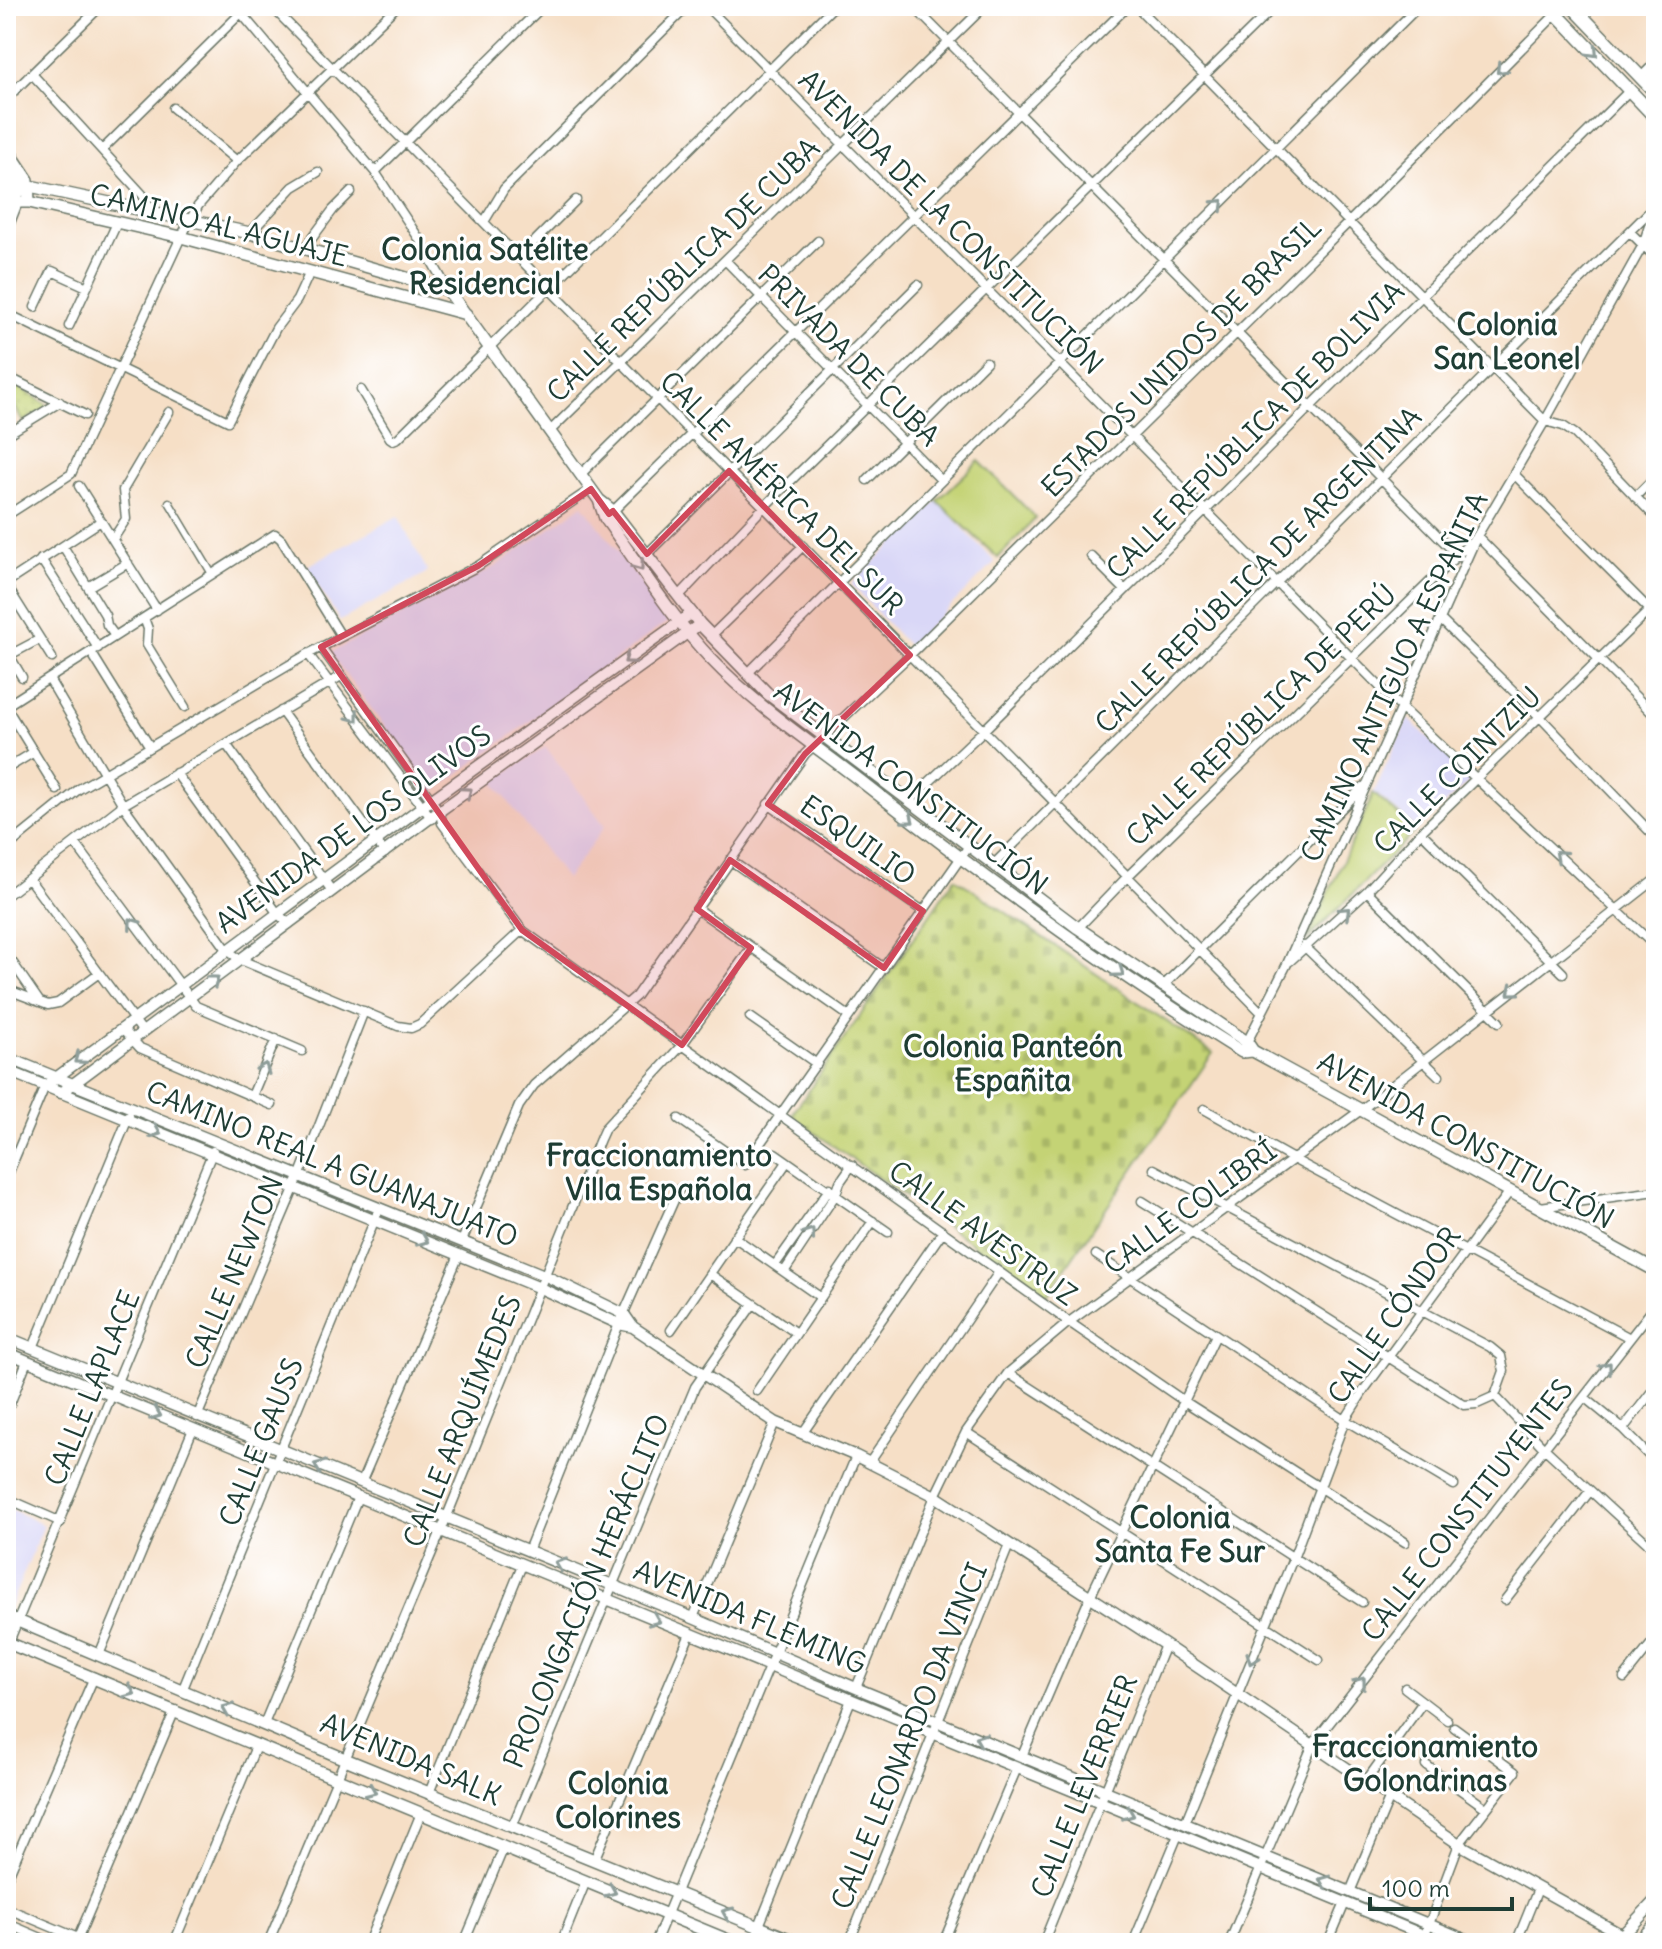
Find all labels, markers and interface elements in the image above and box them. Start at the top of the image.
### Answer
one-way arrow [1584,43,1598,57]
one-way arrow [1496,60,1511,74]
street label: AVENIDA DE LA CONSTITUCIÓN [791,61,1112,382]
street label: CALLE REPÚBLICA DE CUBA [538,129,827,410]
street label: CAMINO AL AGUAJE [86,175,352,275]
one-way arrow [1210,199,1224,213]
street label: ESTADOS UNIDOS DE BRASIL [1033,209,1329,505]
district label: Colonia Satélite Residencial [381,230,589,302]
street label: PRIVADA DE CUBA [750,256,948,454]
street label: CALLE REPÚBLICA DE BOLIVIA [1098,273,1412,587]
district label: Colonia San Leonel [1434,305,1581,377]
street label: CALLE AMÉRICA DEL SUR [652,363,912,623]
street label: CALLE REPÚBLICA DE ARGENTINA [1086,398,1429,741]
street label: CAMINO ANTIGUO A ESPAÑITA [1292,486,1496,868]
one-way arrow [630,557,644,572]
street label: CALLE REPÚBLICA DE PERÚ [1118,576,1404,854]
one-way arrow [623,649,638,664]
street label: AVENIDA CONSTITUCIÓN [767,673,1056,903]
street label: CALLE COINTZIU [1366,679,1548,861]
one-way arrow [344,708,358,723]
street label: AVENIDA DE LOS OLIVOS [208,717,498,941]
one-way arrow [459,787,473,801]
street label: ESQUILIO [793,787,923,893]
one-way arrow [900,809,915,823]
one-way arrow [1554,850,1569,864]
one-way arrow [1335,908,1350,922]
one-way arrow [128,917,143,932]
one-way arrow [1111,962,1125,977]
one-way arrow [205,975,220,990]
one-way arrow [1506,982,1521,996]
district label: Colonia Panteón Españita [903,1027,1123,1099]
street label: AVENIDA CONSTITUCIÓN [1311,1043,1621,1237]
one-way arrow [74,1050,88,1064]
one-way arrow [254,1062,271,1076]
street label: CAMINO REAL A GUANAJUATO [141,1073,523,1255]
one-way arrow [148,1122,162,1139]
street label: CALLE COLIBRÍ [1096,1131,1284,1282]
district label: Fraccionamiento Villa Española [546,1136,772,1208]
street label: CALLE AVESTRUZ [882,1153,1084,1313]
street label: CALLE NEWTON [177,1170,291,1374]
street label: CALLE CÓNDOR [1319,1219,1469,1411]
one-way arrow [800,1227,815,1241]
one-way arrow [414,1231,429,1247]
street label: CALLE LAPLACE [36,1285,148,1491]
street label: CALLE ARQUÍMEDES [394,1289,529,1552]
street label: CALLE GAUSS [211,1353,311,1531]
one-way arrow [1598,1361,1612,1376]
street label: CALLE CONSTITUYENTES [1353,1372,1581,1648]
one-way arrow [148,1404,162,1421]
street label: PROLONGACIÓN HERÁCLITO [494,1408,677,1773]
one-way arrow [313,1460,327,1476]
district label: Colonia Santa Fe Sur [1095,1498,1266,1570]
street label: AVENIDA FLEMING [628,1552,872,1682]
one-way arrow [554,1557,568,1573]
street label: CALLE LEONARDO DA VINCI [823,1558,995,1914]
one-way arrow [647,1610,661,1626]
one-way arrow [1245,1651,1262,1665]
street label: CALLE LEVERRIER [1023,1669,1145,1903]
one-way arrow [1351,1676,1365,1691]
one-way arrow [122,1682,136,1699]
one-way arrow [221,1702,235,1719]
street label: AVENIDA SALK [315,1705,507,1813]
district label: Fraccionamiento Golondrinas [1312,1727,1538,1799]
one-way arrow [974,1732,988,1749]
district label: Colonia Colorines [555,1764,681,1836]
one-way arrow [362,1782,377,1798]
one-way arrow [1121,1805,1135,1821]
scale bar [1370,1861,1512,1911]
text: 100 m [1382,1873,1450,1903]
one-way arrow [1318,1875,1332,1891]
one-way arrow [603,1882,617,1898]
one-way arrow [721,1906,735,1923]

